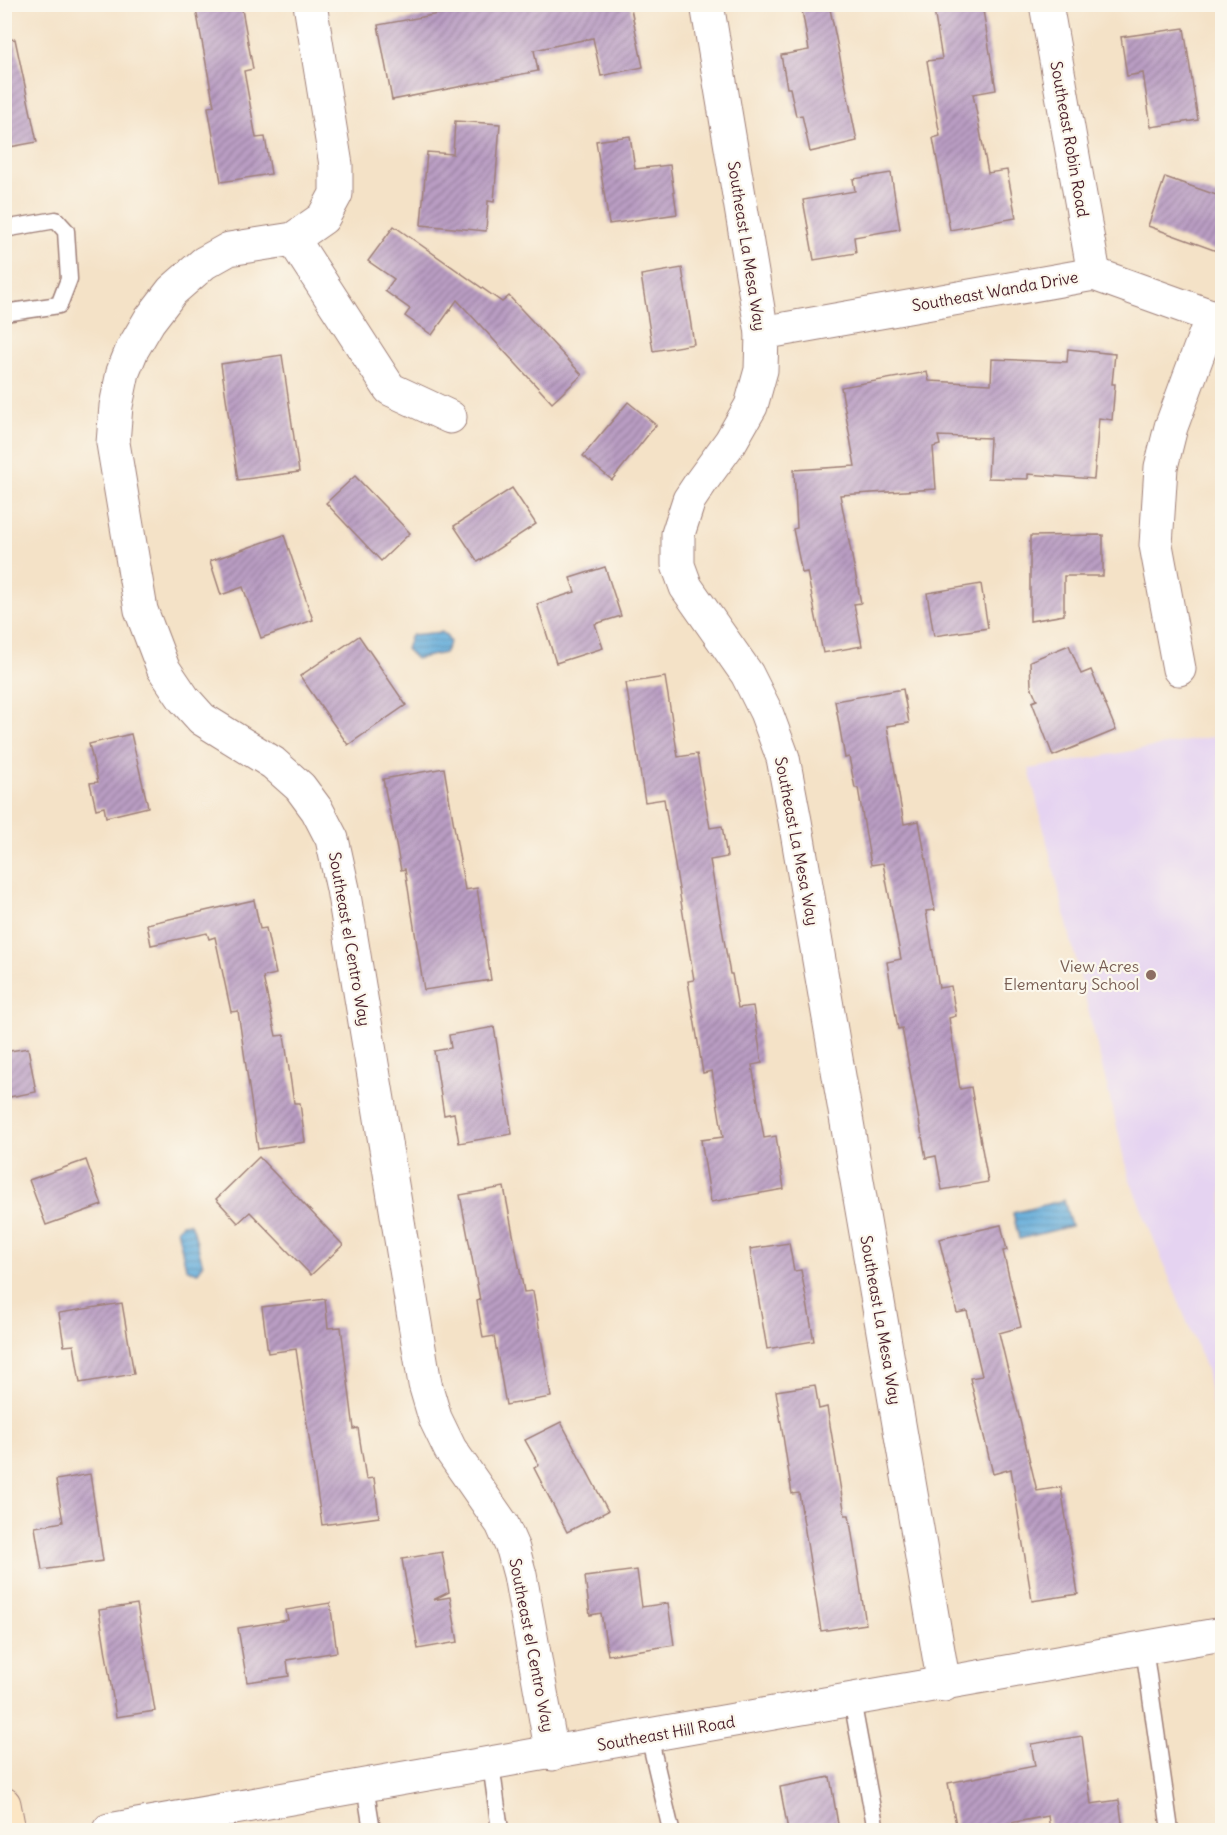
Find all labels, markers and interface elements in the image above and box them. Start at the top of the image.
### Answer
street label: Southeast Robin Road [1046,59,1094,219]
street label: Southeast La Mesa Way [724,160,770,332]
street label: Southeast Wanda Drive [910,267,1080,315]
street label: Southeast La Mesa Way [771,755,823,927]
street label: Southeast el Centro Way [325,850,375,1028]
place label: View Acres Elementary School [1004,956,1139,994]
marker: View Acres Elementary School [1144,968,1158,982]
street label: Southeast La Mesa Way [856,1234,906,1406]
street label: Southeast el Centro Way [505,1556,559,1734]
street label: Southeast Hill Road [595,1711,737,1755]

